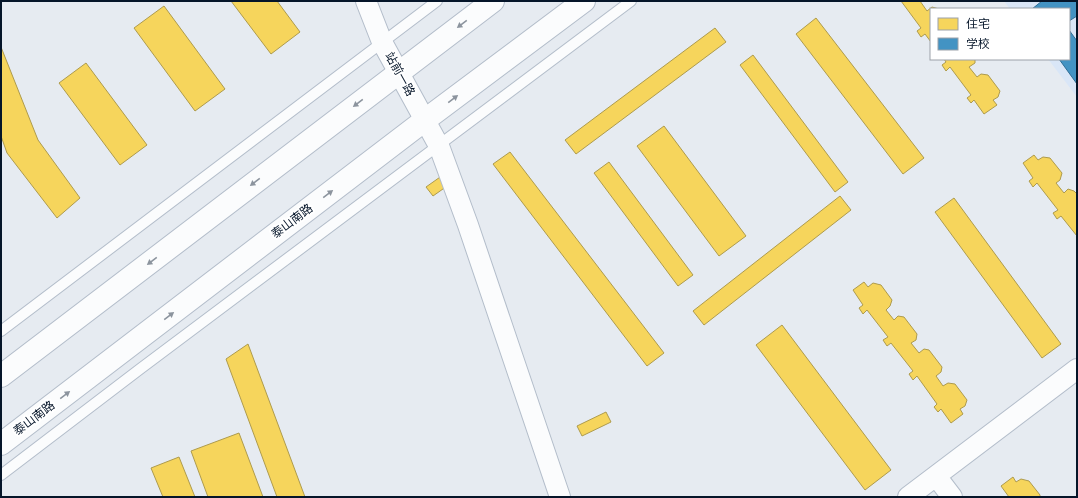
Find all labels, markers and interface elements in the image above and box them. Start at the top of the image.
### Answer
legend [930,8,1070,60]
text: 住宅 [966,17,990,31]
one-way arrow [456,20,467,29]
text: 学校 [966,37,990,51]
street label: 站前一路 [382,50,418,98]
one-way arrow [448,94,459,103]
one-way arrow [353,98,363,106]
one-way arrow [249,177,260,186]
one-way arrow [322,190,333,198]
street label: 泰山南路 [269,201,315,241]
one-way arrow [146,256,157,265]
one-way arrow [163,311,174,320]
one-way arrow [60,390,71,399]
street label: 泰山南路 [11,398,57,438]

